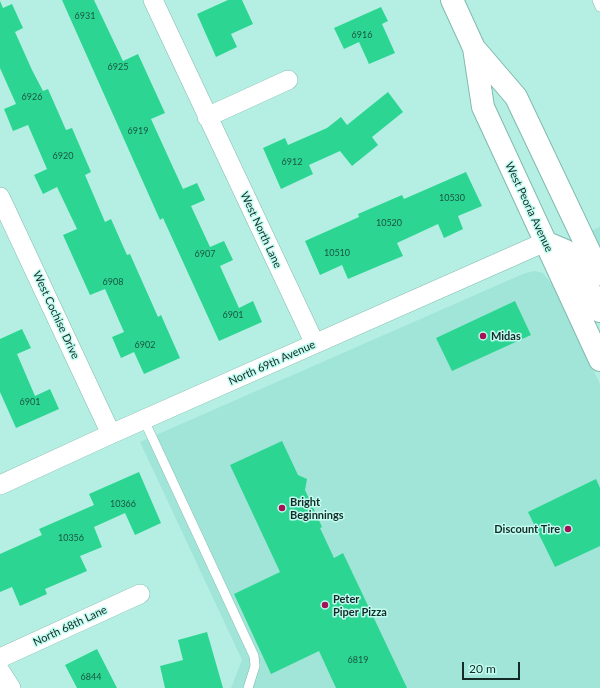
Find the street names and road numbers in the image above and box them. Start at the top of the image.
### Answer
street label: West Peoria Avenue [502,160,556,254]
street label: West North Lane [238,190,284,270]
street label: West Cochise Drive [30,269,82,361]
street label: North 69th Avenue [227,338,317,388]
street label: North 68th Lane [31,603,109,649]

